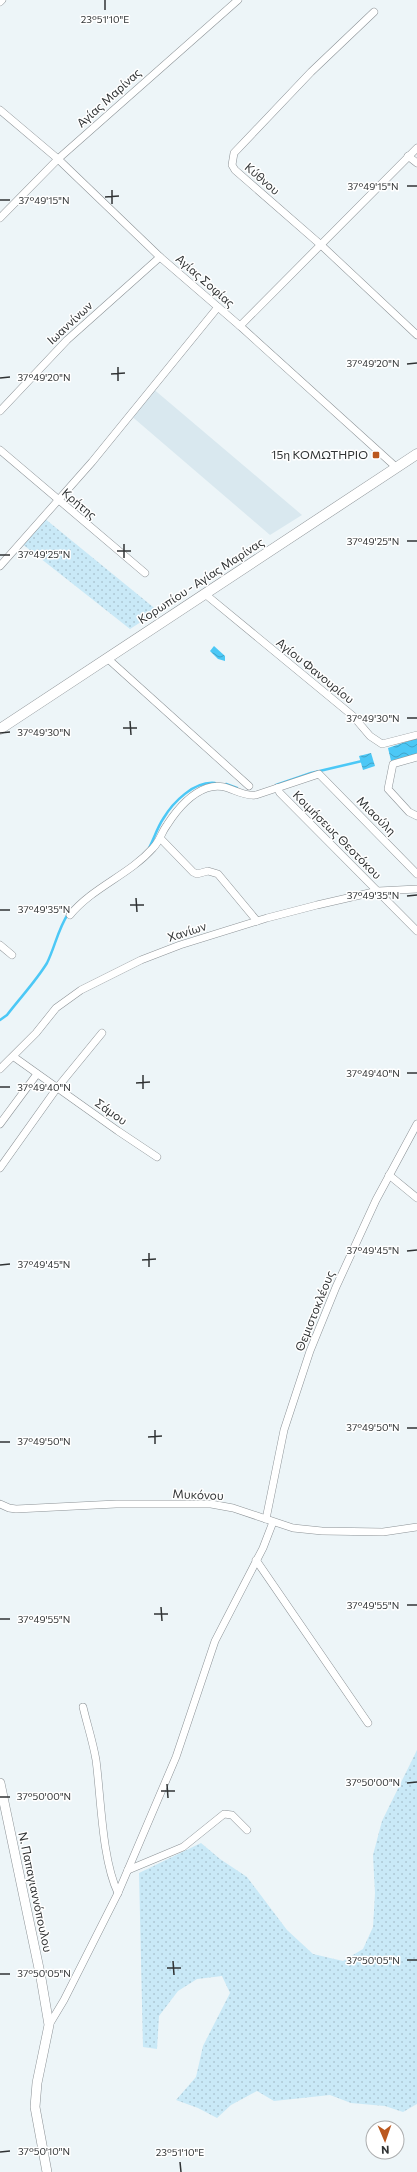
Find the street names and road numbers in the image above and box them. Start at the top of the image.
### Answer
street label: Αγίας Μαρίνας [73,65,143,130]
street label: Κύθνου [242,159,283,197]
street label: Αγίας Σοφίας [173,251,238,310]
street label: Ιωαννίνων [44,298,95,347]
street label: Κρήτης [60,485,100,522]
street label: Κορωπίου - Αγίας Μαρίνας [135,534,266,626]
street label: Αγίου Φανουρίου [274,635,357,706]
street label: Κοιμήσεως Θεοτόκου [291,787,385,882]
street label: Μιαούλη [354,793,399,838]
street label: Χανίων [166,918,208,944]
street label: Σάμου [93,1095,130,1127]
street label: Θεμιστοκλέους [292,1268,337,1353]
street label: Μυκόνου [172,1486,224,1502]
street label: Ν. Παπαγιαννόπουλου [16,1830,56,1953]

